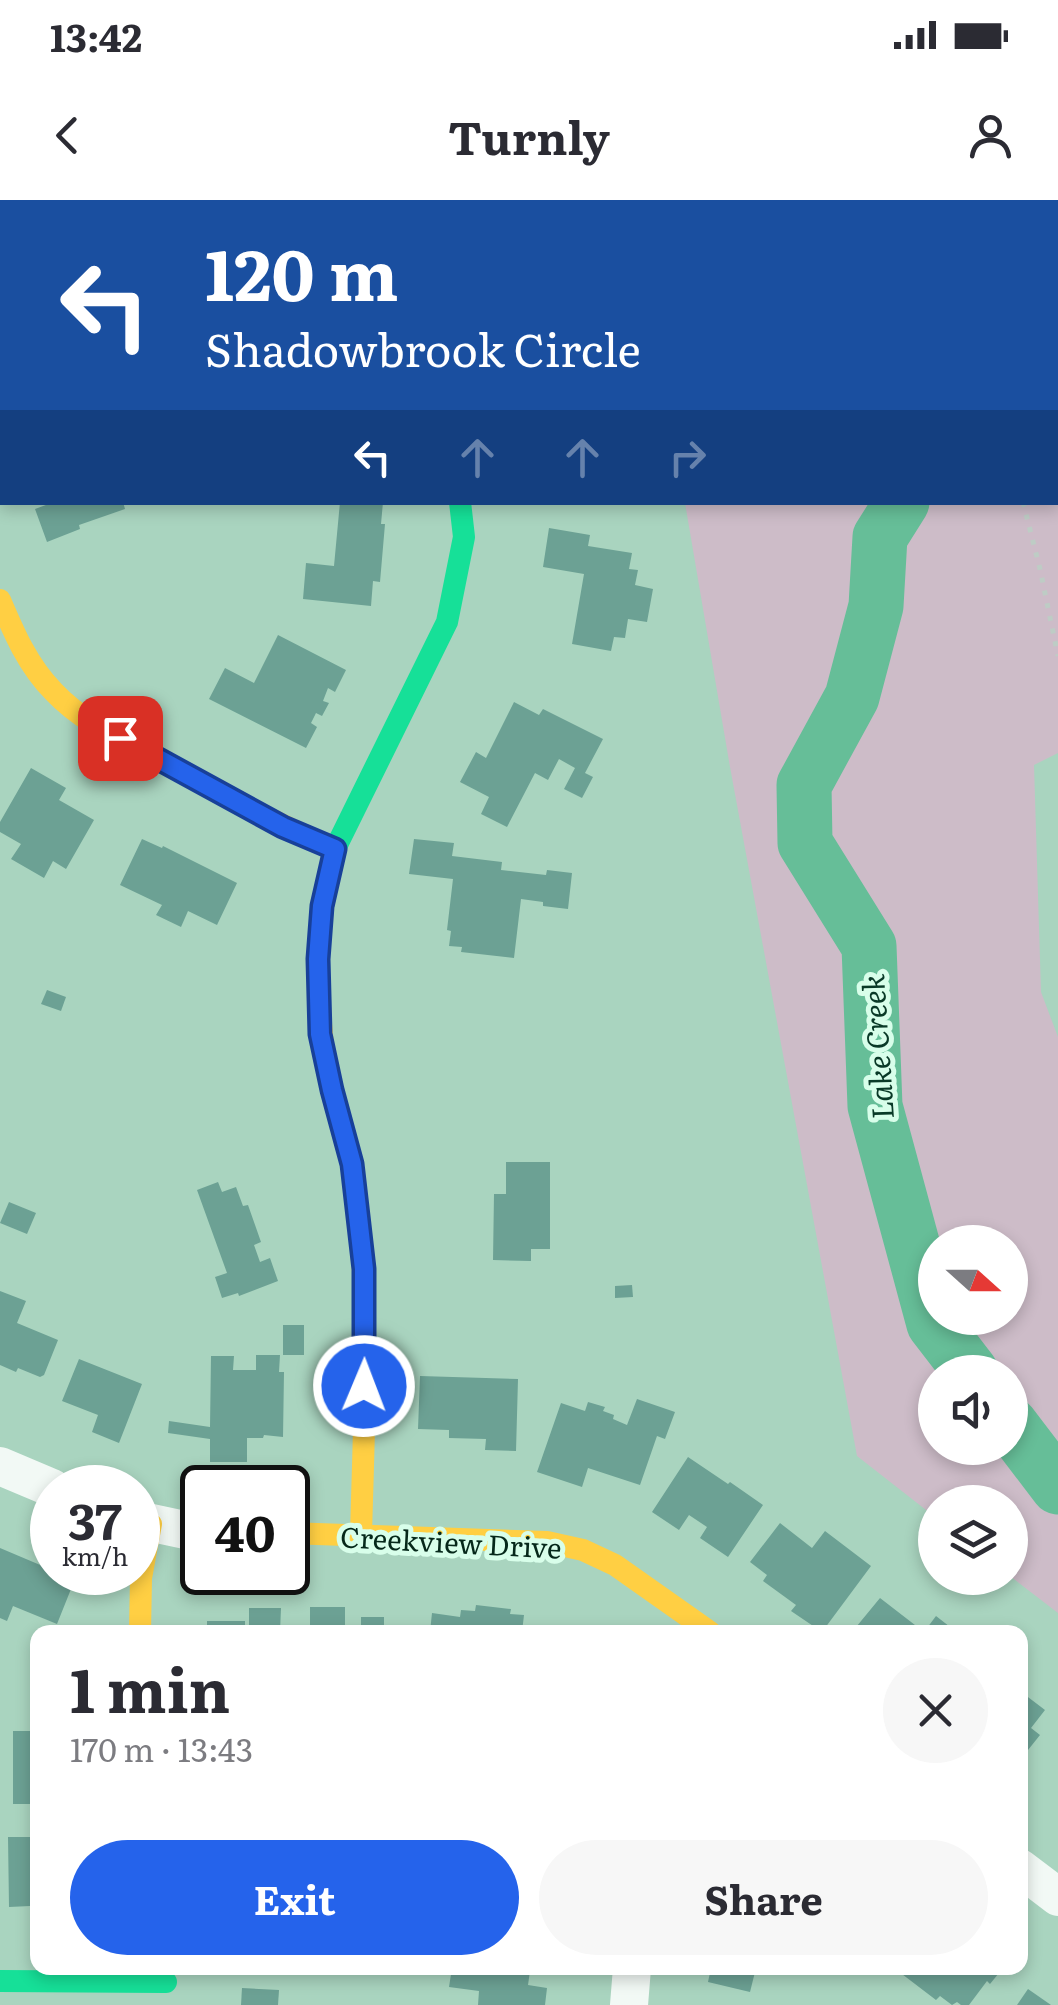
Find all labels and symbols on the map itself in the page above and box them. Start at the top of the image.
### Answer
pin [78,696,163,781]
water label: Lake Creek [849,972,903,1121]
north arrow [918,1225,1028,1335]
position arrow [312,1334,416,1438]
speed limit sign: 40 [180,1465,310,1595]
street label: Creekview Drive [339,1514,563,1568]

